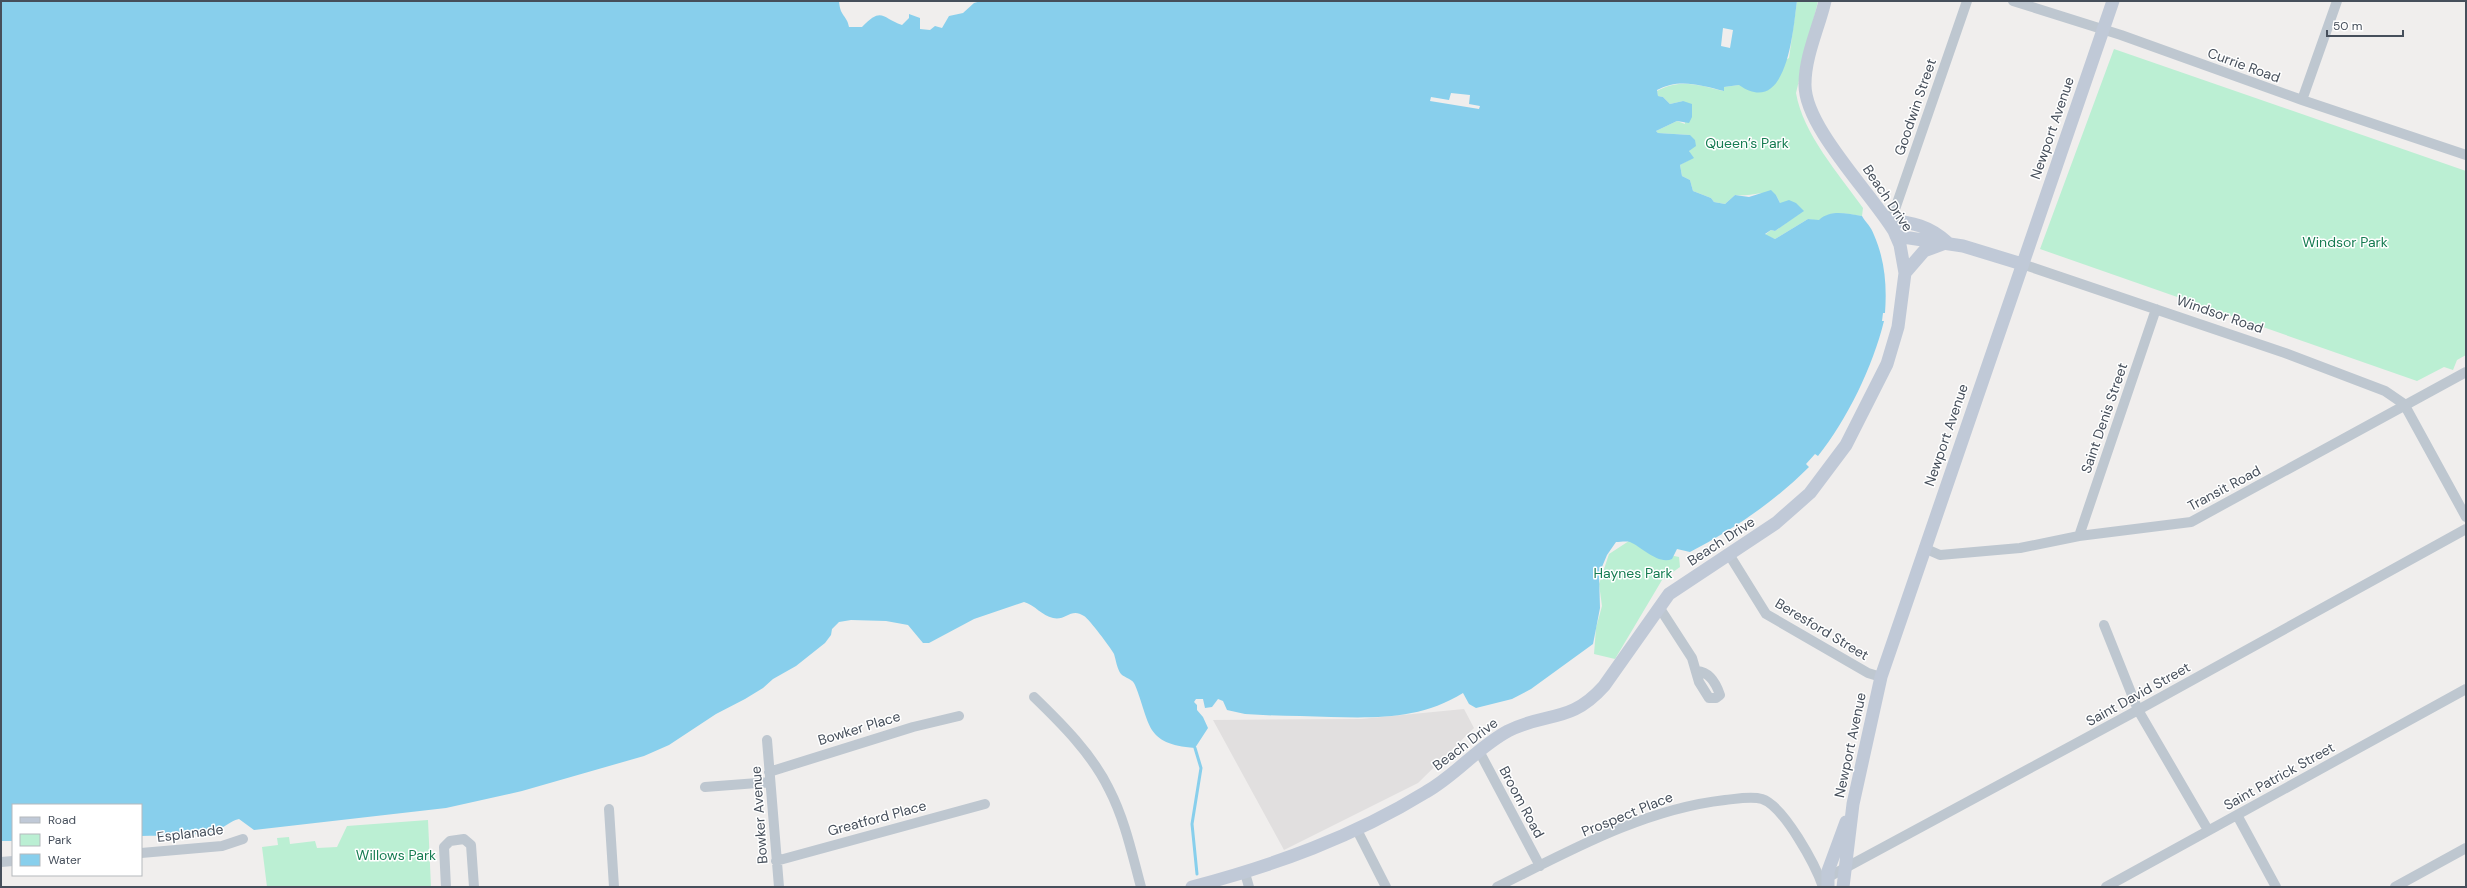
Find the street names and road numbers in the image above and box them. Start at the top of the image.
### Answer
street label: Currie Road [2205,44,2283,86]
street label: Goodwin Street [1890,56,1940,158]
street label: Newport Avenue [2026,74,2078,182]
street label: Beach Drive [1859,161,1917,235]
street label: Windsor Road [2174,291,2266,337]
street label: Saint Denis Street [2077,360,2131,476]
street label: Newport Avenue [1920,381,1972,489]
street label: Transit Road [2184,461,2264,515]
street label: Beach Drive [1684,512,1758,570]
street label: Beresford Street [1772,594,1872,664]
street label: Saint David Street [2083,658,2193,730]
street label: Newport Avenue [1830,691,1870,799]
street label: Bowker Place [816,707,903,749]
street label: Beach Drive [1429,714,1501,774]
street label: Saint Patrick Street [2220,738,2338,814]
street label: Broom Road [1496,763,1548,841]
street label: Bowker Avenue [747,765,771,865]
street label: Prospect Place [1579,787,1675,840]
street label: Greatford Place [826,796,928,840]
street label: Esplanade [156,820,224,846]

